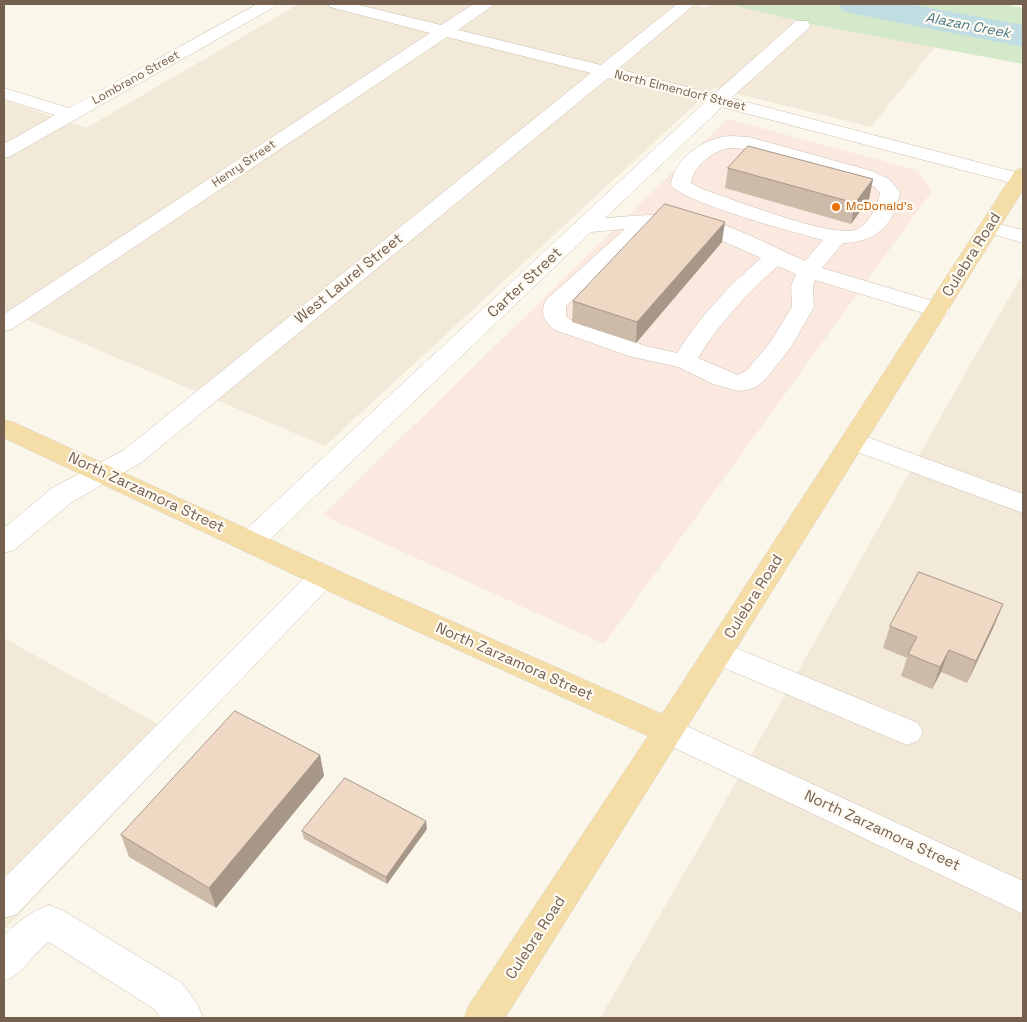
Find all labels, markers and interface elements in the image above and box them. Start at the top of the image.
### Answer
water label: Alazan Creek [924,10,1012,42]
street label: Lombrano Street [90,48,182,108]
street label: North Elmendorf Street [613,68,747,114]
street label: Henry Street [209,137,279,191]
place label: McDonald's [846,200,913,214]
marker: McDonald's [830,201,842,213]
street label: Culebra Road [939,210,1005,300]
street label: West Laurel Street [291,230,407,328]
street label: Carter Street [484,244,566,322]
street label: North Zarzamora Street [65,449,227,537]
street label: Culebra Road [721,552,787,642]
street label: North Zarzamora Street [433,619,595,705]
street label: North Zarzamora Street [801,787,963,875]
street label: Culebra Road [502,893,570,983]

